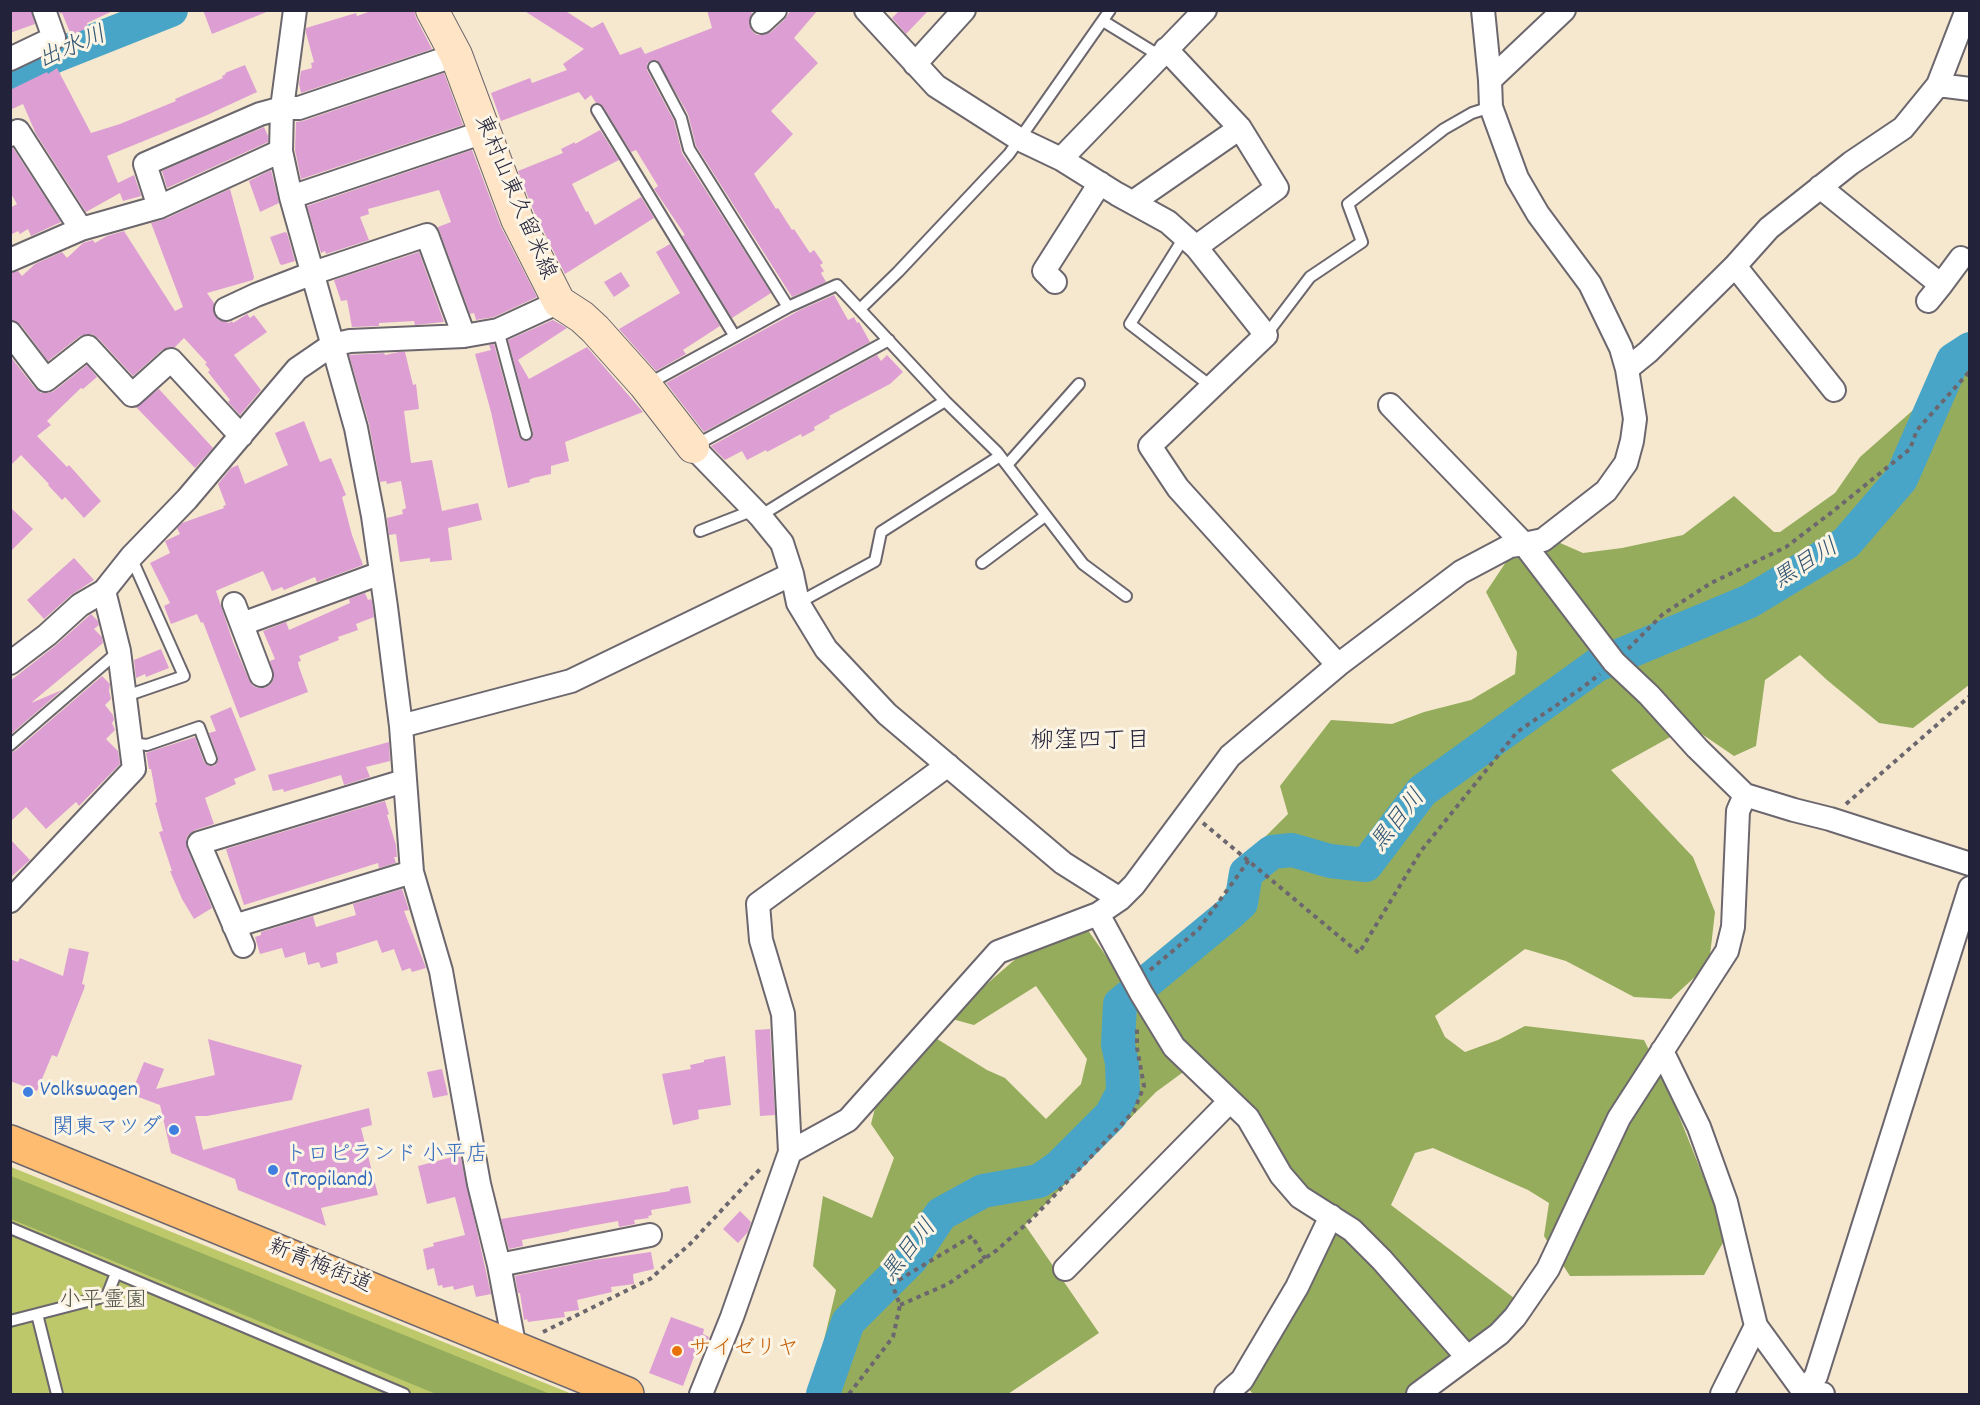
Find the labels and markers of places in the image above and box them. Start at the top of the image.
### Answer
place label: Volkswagen [40,1079,138,1105]
marker: Volkswagen [21,1085,35,1099]
place label: 関東マツダ [52,1117,162,1143]
marker: 関東マツダ [167,1123,181,1137]
place label: トロピランド 小平店 (Tropiland) [285,1144,488,1196]
marker: トロピランド 小平店 (Tropiland) [266,1163,280,1177]
place label: サイゼリヤ [689,1338,799,1364]
marker: サイゼリヤ [670,1344,684,1358]

